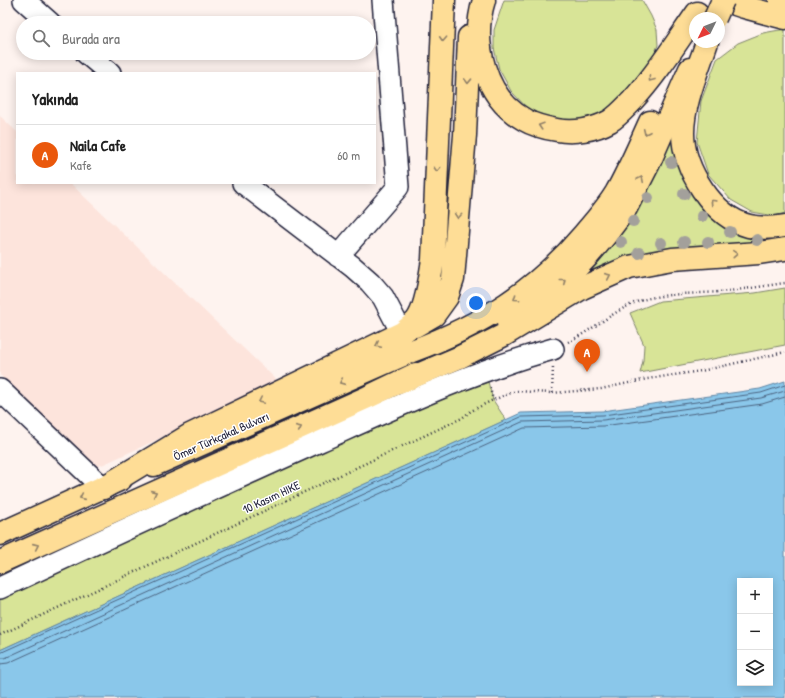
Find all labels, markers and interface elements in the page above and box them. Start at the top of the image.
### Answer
north arrow [689,12,725,48]
search box [16,16,376,60]
icon: search [30,27,52,49]
text: Burada ara [62,28,120,49]
one-way arrow [438,36,447,42]
one-way arrow [649,75,656,82]
one-way arrow [463,78,472,84]
text: Yakında [32,87,78,110]
one-way arrow [537,123,544,131]
one-way arrow [643,127,651,135]
text: Naila Cafe [70,135,126,156]
text: A [42,146,48,164]
text: 60 m [337,146,360,164]
text: Kafe [70,156,92,174]
one-way arrow [432,166,441,172]
one-way arrow [636,175,643,183]
one-way arrow [710,199,717,207]
one-way arrow [454,213,463,219]
one-way arrow [732,250,738,259]
one-way arrow [604,273,611,281]
one-way arrow [558,279,565,286]
your location [466,293,486,313]
one-way arrow [513,293,520,301]
pin: A [574,339,600,372]
one-way arrow [375,340,383,348]
one-way arrow [339,377,346,385]
one-way arrow [258,396,266,404]
street label: Ömer Türkçakal Bulvarı [171,407,271,465]
one-way arrow [294,425,302,433]
street label: 10 Kasım HIKE [239,476,303,518]
one-way arrow [150,490,158,498]
one-way arrow [79,492,87,500]
one-way arrow [31,543,39,551]
map controls [737,578,773,686]
button: + [737,578,773,614]
button: − [737,614,773,650]
button: layers [737,650,773,686]

